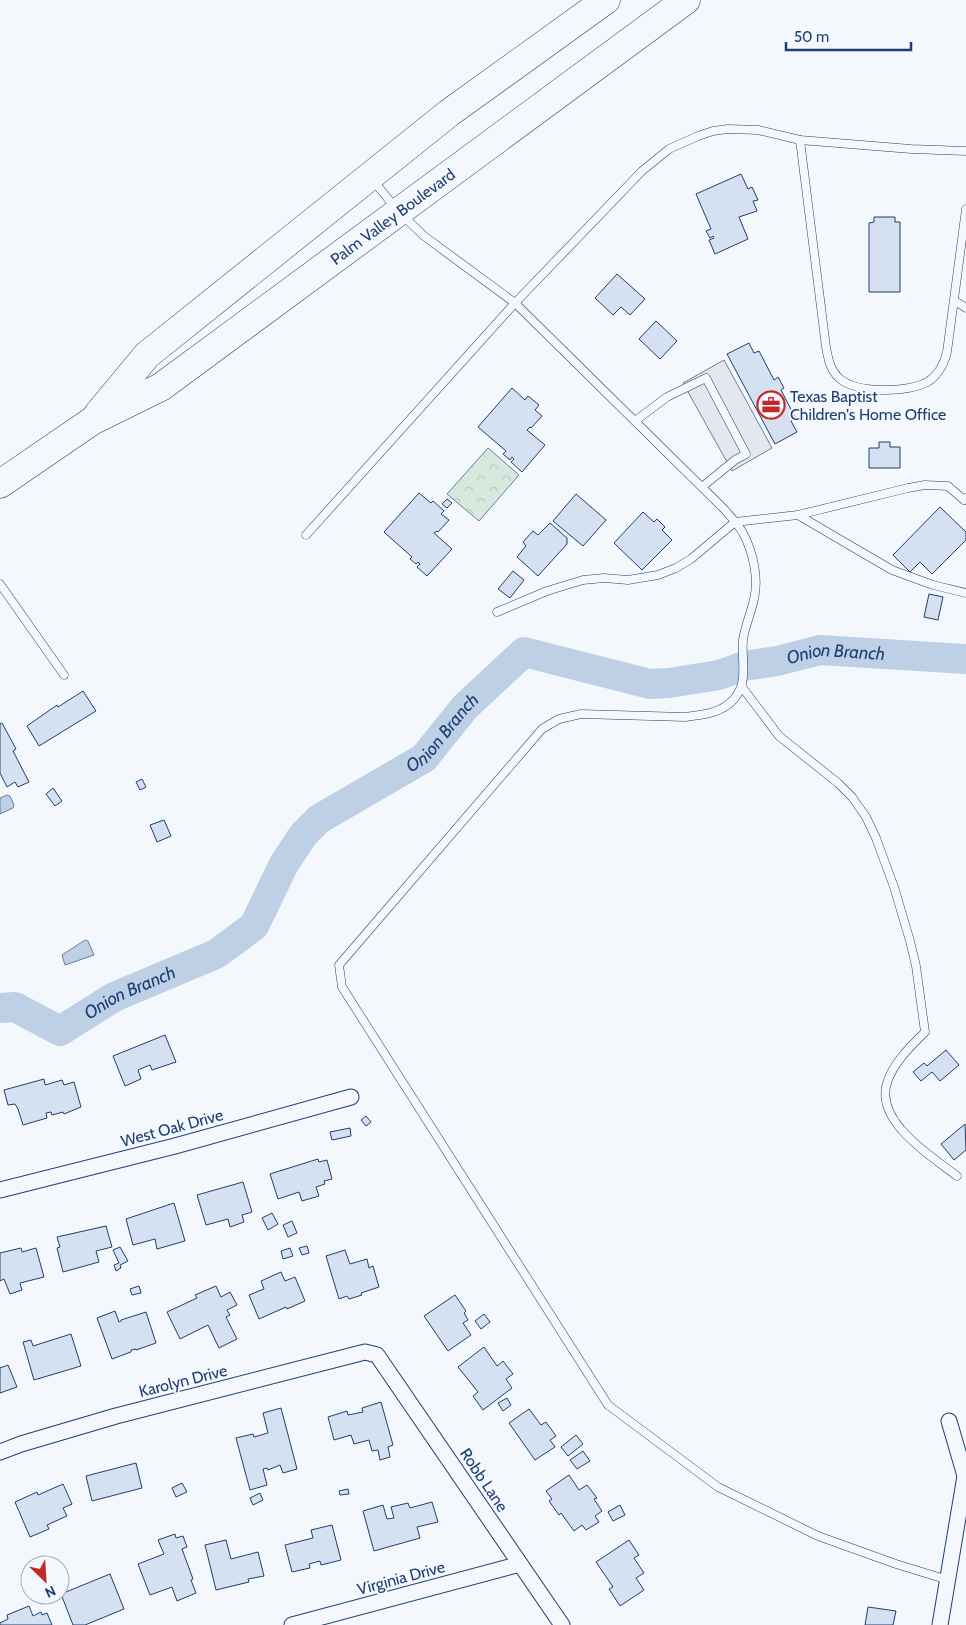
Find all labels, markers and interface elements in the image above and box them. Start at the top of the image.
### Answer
scale bar [786,20,911,52]
text: 50 m [794,28,829,46]
street label: Palm Valley Boulevard [326,164,458,269]
place label: Texas Baptist Children's Home Office [790,387,946,424]
office icon: Texas Baptist Children's Home Office [756,390,786,420]
water label: Onion Branch [784,639,886,669]
water label: Onion Branch [402,689,483,777]
water label: Onion Branch [80,961,179,1024]
street label: West Oak Drive [119,1105,225,1151]
street label: Karolyn Drive [137,1361,229,1401]
street label: Robb Lane [456,1445,512,1515]
north arrow [20,1555,70,1605]
street label: Virginia Drive [355,1557,447,1599]
text: N [42,1582,59,1602]

